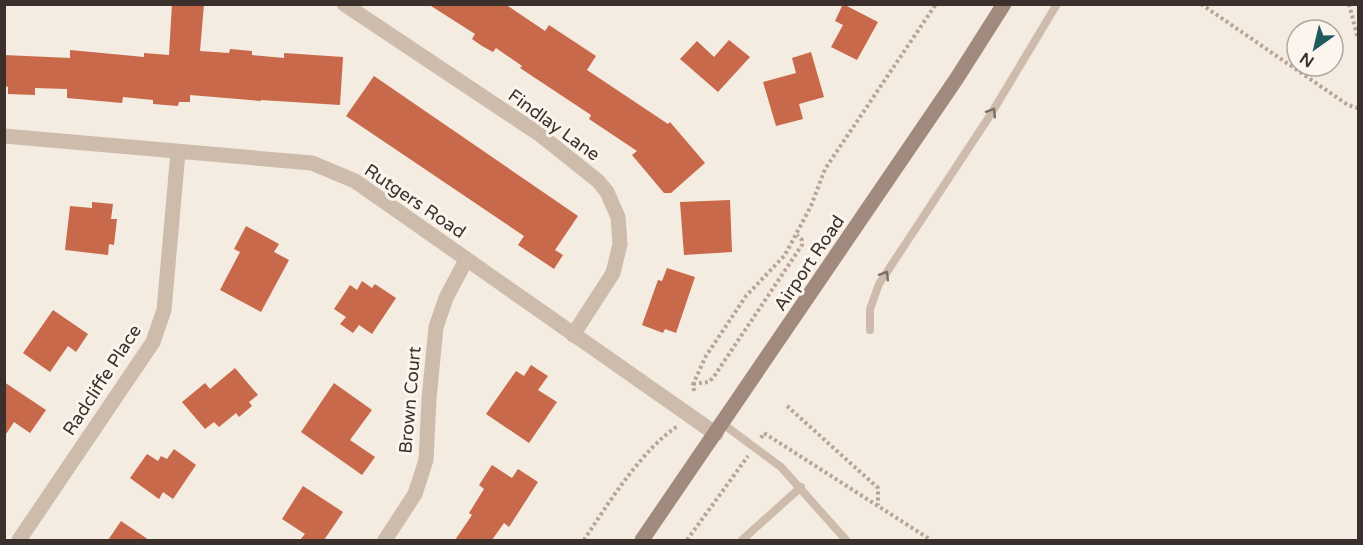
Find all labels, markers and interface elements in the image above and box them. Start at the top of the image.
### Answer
north arrow [1285,18,1345,78]
text: N [1296,48,1318,71]
street label: Findlay Lane [504,84,604,166]
one-way arrow [984,108,996,118]
street label: Rutgers Road [360,159,470,243]
street label: Airport Road [769,211,849,315]
one-way arrow [877,271,889,281]
street label: Radcliffe Place [58,321,146,439]
street label: Brown Court [394,345,426,455]

